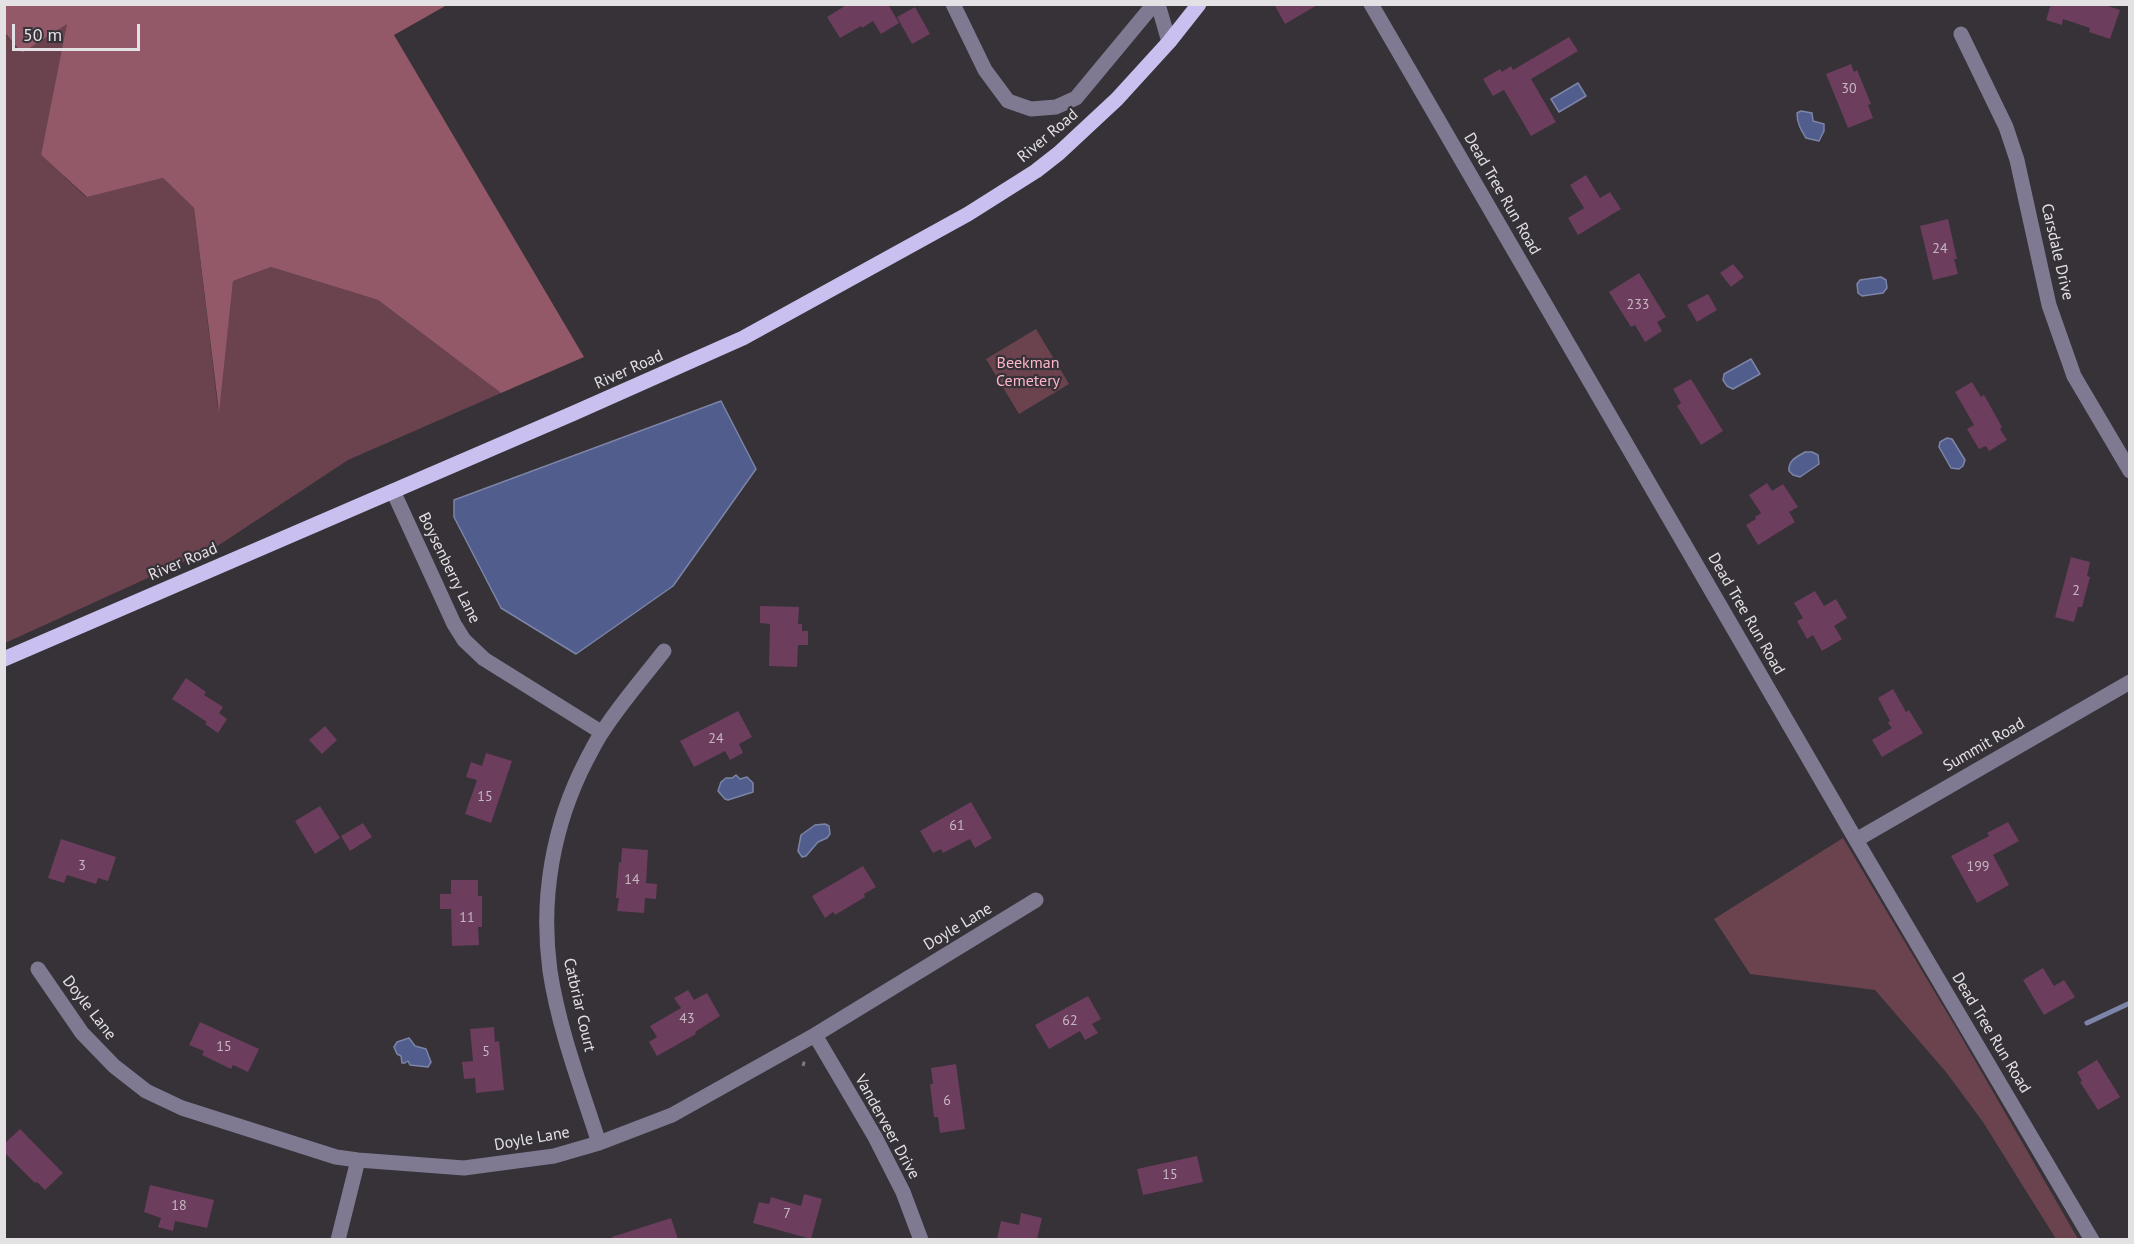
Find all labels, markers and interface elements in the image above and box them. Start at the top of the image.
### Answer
scale bar [15,12,142,50]
text: 50 m [23,23,62,46]
house number: 30 [1841,81,1857,97]
street label: River Road [1014,105,1082,167]
street label: Dead Tree Run Road [1459,130,1545,258]
street label: Carsdale Drive [2037,202,2077,302]
house number: 24 [1932,241,1948,257]
house number: 233 [1627,297,1649,313]
street label: River Road [592,346,666,394]
park label: Beekman Cemetery [996,353,1060,391]
street label: Boysenberry Lane [414,509,484,627]
street label: River Road [146,539,220,585]
street label: Dead Tree Run Road [1703,550,1789,678]
house number: 2 [2072,583,2080,599]
street label: Summit Road [1940,714,2028,776]
house number: 24 [708,731,724,747]
house number: 15 [477,789,493,805]
house number: 61 [949,818,965,834]
house number: 3 [78,858,86,874]
house number: 199 [1967,859,1989,875]
house number: 14 [624,872,640,888]
street label: Doyle Lane [920,899,996,955]
house number: 11 [459,910,475,926]
street label: Catbriar Court [559,956,599,1054]
street label: Dead Tree Run Road [1947,969,2035,1097]
street label: Doyle Lane [58,972,120,1044]
house number: 43 [679,1011,695,1027]
house number: 62 [1062,1013,1078,1029]
house number: 15 [216,1039,232,1055]
house number: 5 [482,1044,490,1060]
street label: Vanderveer Drive [850,1071,924,1183]
house number: 6 [943,1093,951,1109]
street label: Doyle Lane [493,1123,571,1155]
house number: 15 [1162,1167,1178,1183]
house number: 18 [171,1198,187,1214]
house number: 7 [783,1206,791,1222]

